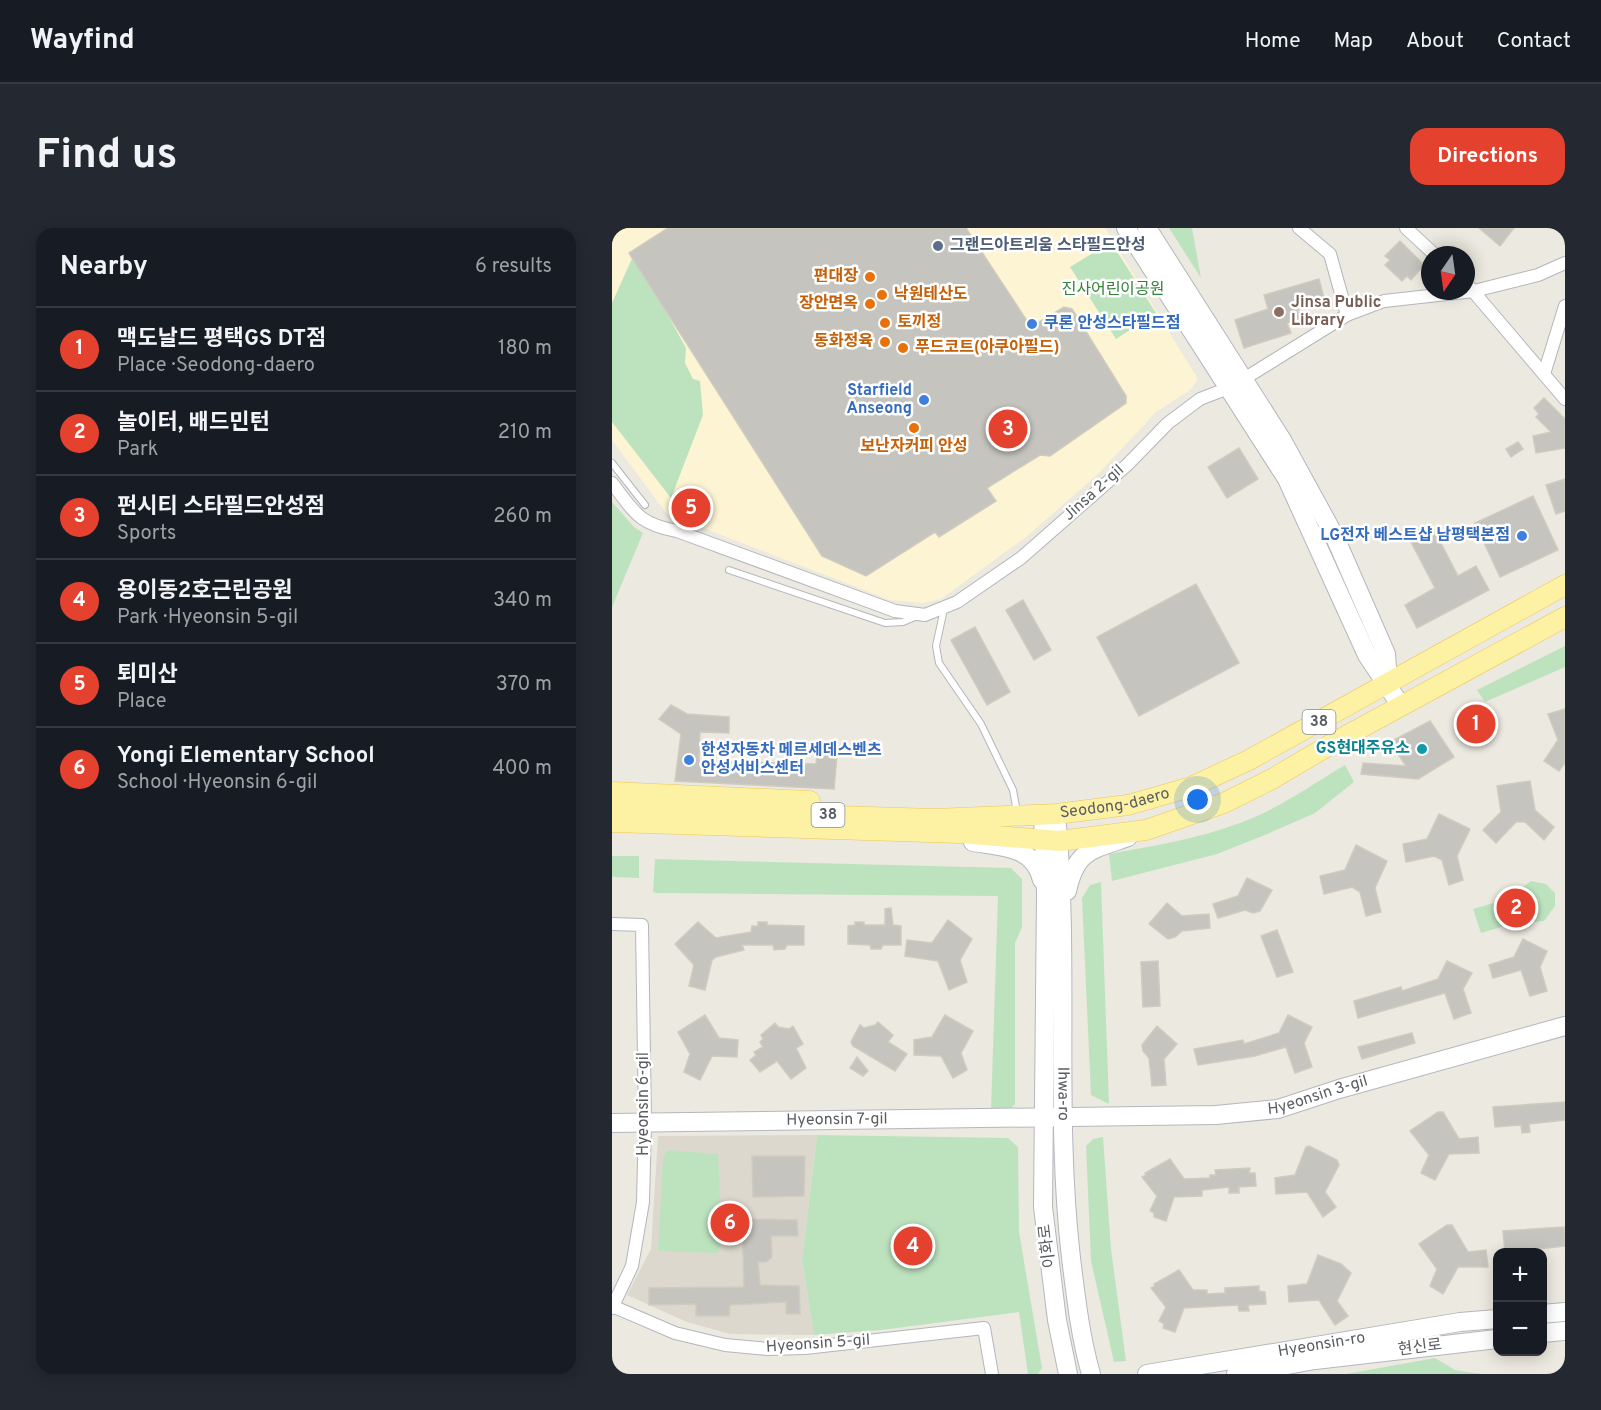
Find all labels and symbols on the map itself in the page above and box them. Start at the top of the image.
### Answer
place label: 그랜드아트리움 스타필드안성 [950,236,1145,256]
marker: 그랜드아트리움 스타필드안성 [931,239,945,253]
north arrow [1421,246,1475,300]
place label: 편대장 [814,267,858,287]
marker: 편대장 [863,270,877,284]
park label: 진사어린이공원 [1061,280,1165,300]
place label: 낙원테산도 [894,285,968,305]
marker: 낙원테산도 [875,288,889,302]
place label: Jinsa Public Library [1291,293,1381,331]
place label: 장안면옥 [799,294,858,314]
marker: 장안면옥 [863,297,877,311]
marker: Jinsa Public Library [1272,305,1286,319]
place label: 토끼정 [897,313,941,333]
place label: 쿠론 안성스타필드점 [1044,314,1180,334]
marker: 토끼정 [878,316,892,330]
marker: 쿠론 안성스타필드점 [1025,317,1039,331]
place label: 동화정육 [814,332,873,352]
marker: 동화정육 [878,335,892,349]
place label: 푸드코트(아쿠아필드) [915,338,1059,358]
marker: 푸드코트(아쿠아필드) [896,341,910,355]
place label: Starfield Anseong [846,381,912,419]
marker: Starfield Anseong [917,393,931,407]
pin: 3 [988,406,1028,452]
marker: 보난자커피 안성 [907,421,921,435]
place label: 보난자커피 안성 [860,437,968,457]
street label: Jinsa 2-gil [1059,461,1129,525]
pin: 5 [672,486,710,530]
place label: LG전자 베스트샵 남평택본점 [1320,526,1510,546]
marker: LG전자 베스트샵 남평택본점 [1515,529,1529,543]
pin: 1 [1456,702,1496,746]
road number: 38 [1302,710,1336,734]
place label: GS현대주유소 [1316,738,1410,759]
place label: 한성자동차 메르세데스벤츠 안성서비스센터 [701,740,882,779]
marker: GS현대주유소 [1415,742,1429,756]
marker: 한성자동차 메르세데스벤츠 안성서비스센터 [682,753,696,767]
street label: Seodong-daero [1059,784,1172,823]
your location [1183,785,1212,814]
road number: 38 [812,803,844,827]
pin: 2 [1496,886,1536,930]
street label: Hyeonsin 6-gil [634,1052,654,1156]
street label: Ihwa-ro [1052,1067,1073,1121]
street label: Hyeonsin 3-gil [1267,1071,1370,1120]
street label: Hyeonsin 7-gil [786,1109,888,1131]
pin: 6 [710,1200,750,1246]
street label: 이화로 [1035,1223,1061,1269]
pin: 4 [894,1224,932,1268]
street label: Hyeonsin-ro [1277,1328,1367,1362]
street label: Hyeonsin 5-gil [765,1330,871,1358]
street label: 현신로 [1397,1335,1443,1361]

